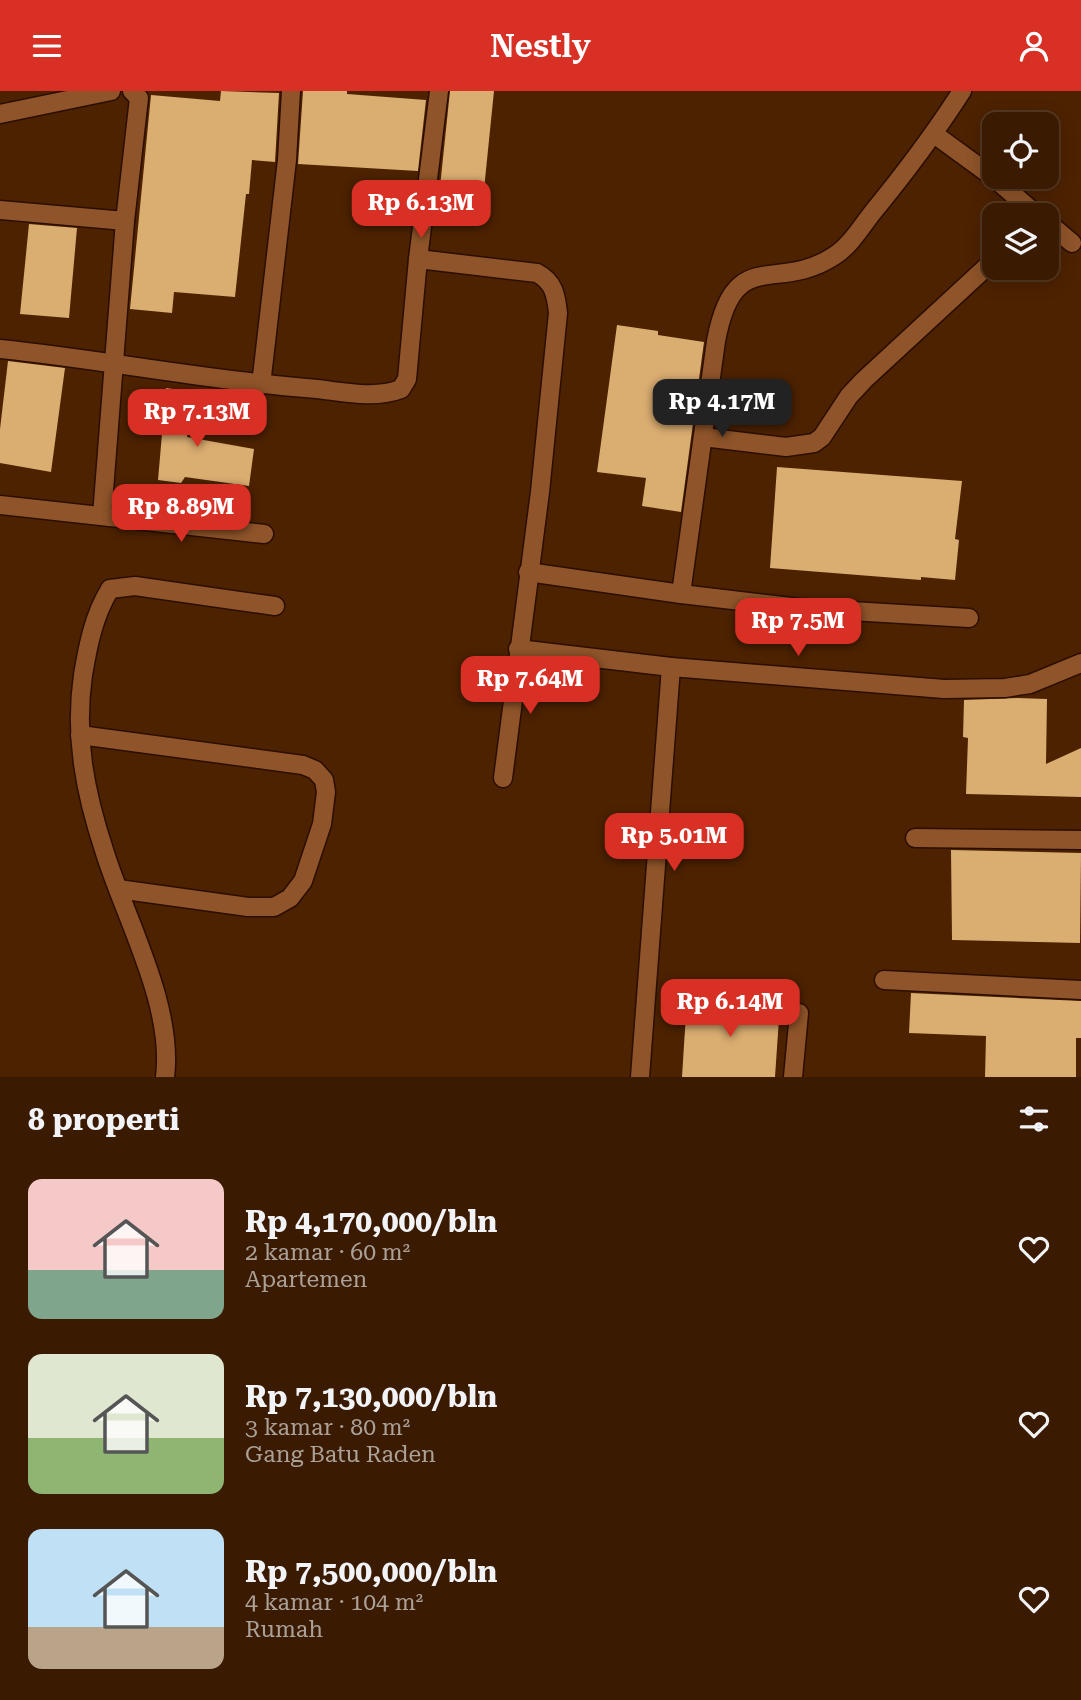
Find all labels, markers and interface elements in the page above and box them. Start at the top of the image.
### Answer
icon: menu [28,27,66,65]
text: Nestly [490,27,591,65]
icon: person [1015,27,1053,65]
map controls [982,112,1059,280]
button: locate [982,112,1059,189]
pin: Rp 6.13M [349,181,493,240]
text: Rp 6.13M [368,189,474,216]
button: layers [982,203,1059,280]
pin: Rp 4.17M [650,379,794,439]
text: Rp 4.17M [669,388,775,415]
pin: Rp 7.13M [125,389,269,449]
text: Rp 7.13M [144,398,250,425]
pin: Rp 8.89M [109,484,253,544]
text: Rp 8.89M [128,493,234,520]
pin: Rp 7.5M [733,599,863,658]
text: Rp 7.5M [751,607,845,634]
pin: Rp 7.64M [458,657,602,716]
text: Rp 7.64M [477,665,583,692]
pin: Rp 5.01M [602,813,746,873]
text: Rp 5.01M [621,822,727,849]
pin: Rp 6.14M [658,979,802,1039]
text: Rp 6.14M [677,988,783,1015]
icon: filters [1015,1100,1053,1138]
text: 8 properti [28,1102,179,1137]
text: Rp 4,170,000/bln [245,1204,497,1239]
icon: home [84,1207,168,1291]
icon: heart [1015,1230,1053,1268]
text: 2 kamar · 60 m² [245,1239,410,1266]
text: Apartemen [245,1266,367,1293]
text: Rp 7,130,000/bln [245,1379,497,1414]
icon: home [84,1382,168,1466]
icon: heart [1015,1405,1053,1443]
text: 3 kamar · 80 m² [245,1414,410,1441]
text: Gang Batu Raden [245,1441,436,1468]
text: Rp 7,500,000/bln [245,1554,497,1589]
icon: home [84,1557,168,1641]
icon: heart [1015,1580,1053,1618]
text: 4 kamar · 104 m² [245,1589,423,1616]
text: Rumah [245,1616,323,1643]

